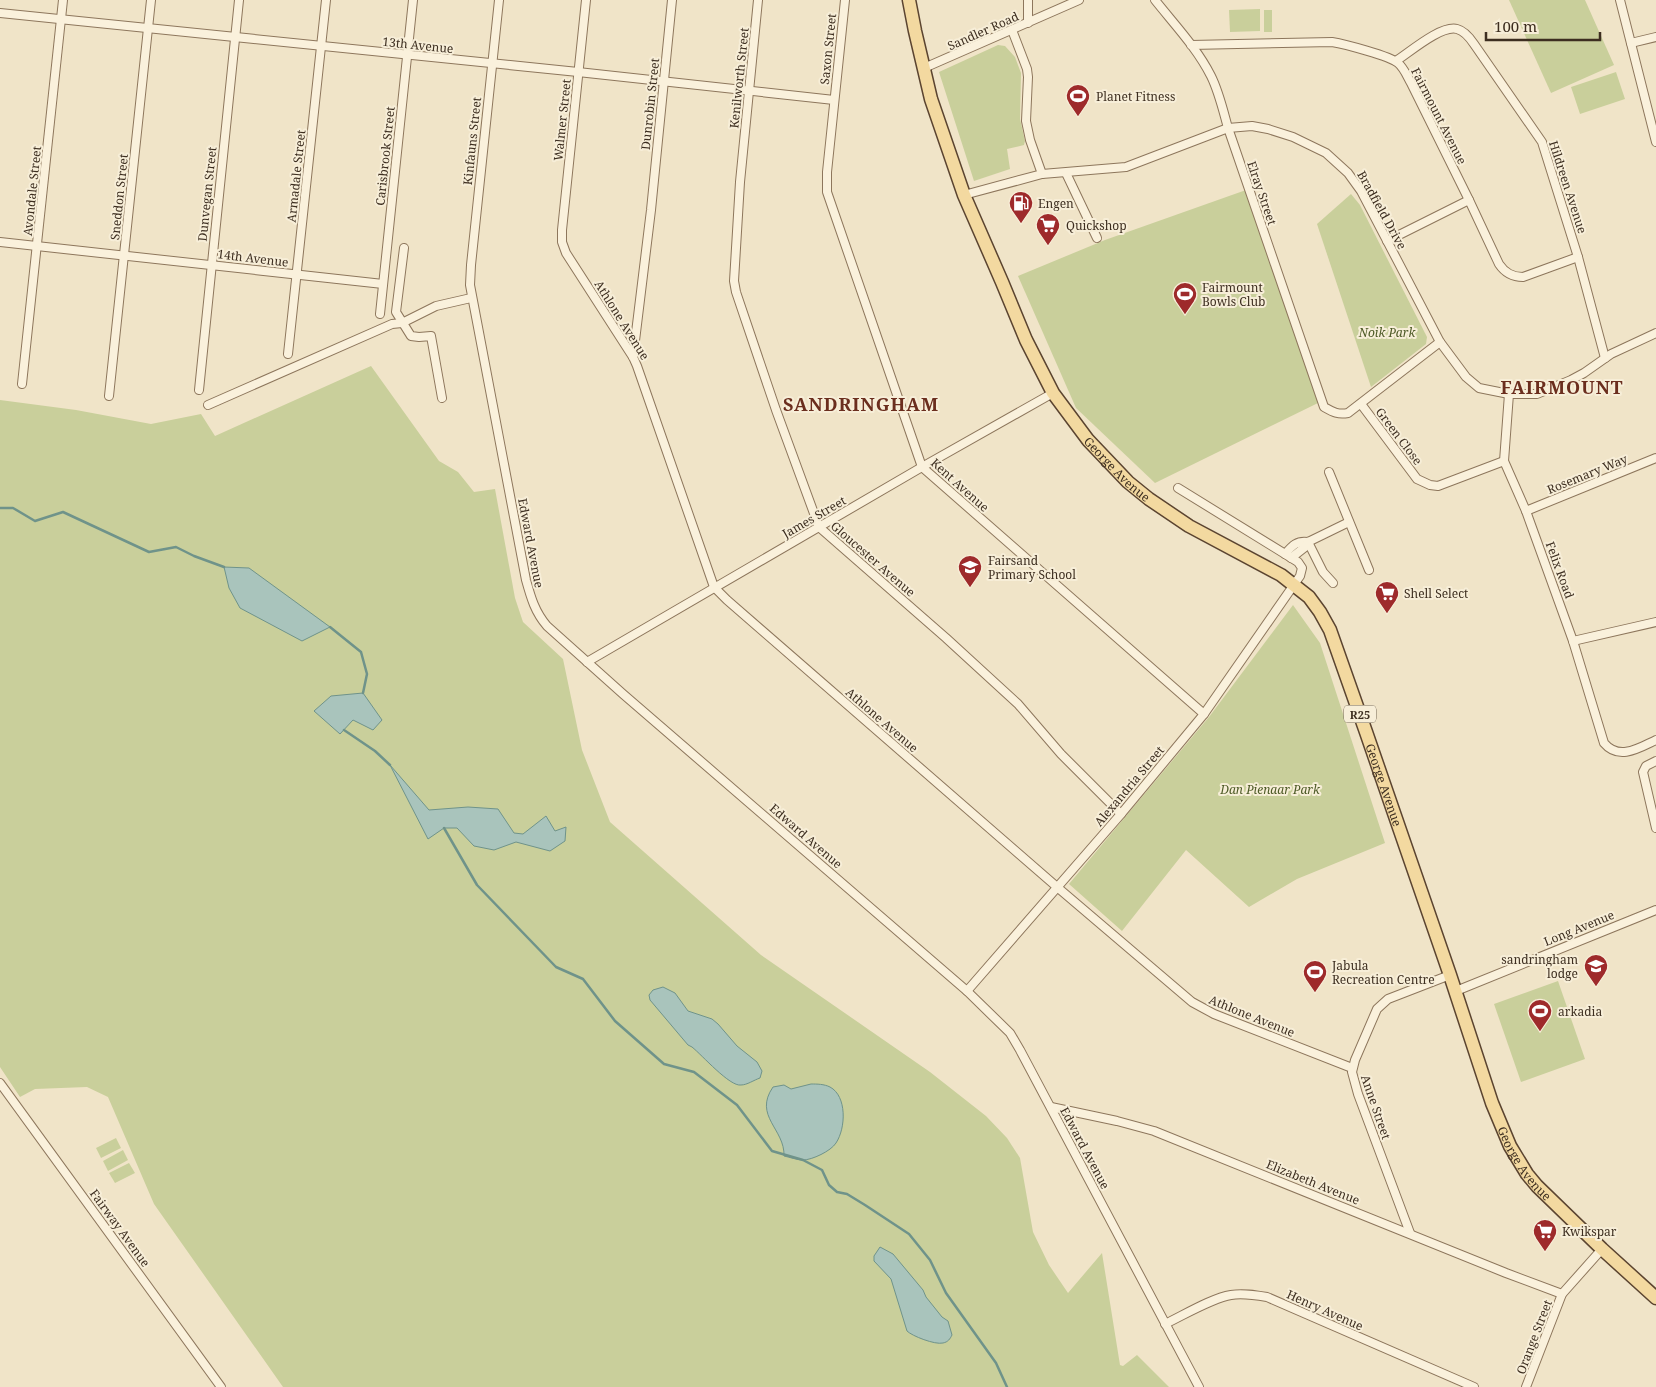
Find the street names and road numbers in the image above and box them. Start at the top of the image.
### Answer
street label: Sandler Road [945,7,1022,54]
street label: Saxon Street [816,13,840,85]
street label: Kenilworth Street [725,27,753,129]
street label: 13th Avenue [382,33,454,57]
street label: Dunrobin Street [637,57,663,151]
street label: Fairmount Avenue [1407,65,1471,167]
street label: Walmer Street [549,78,575,162]
street label: Kinfauns Street [459,96,485,186]
street label: Carisbrook Street [371,106,399,206]
street label: Armadale Street [283,129,309,223]
street label: Hildreen Avenue [1545,138,1591,236]
street label: Avondale Street [19,145,45,237]
street label: Dunvegan Street [194,146,220,242]
street label: Sneddon Street [106,153,132,241]
street label: Elray Street [1243,159,1281,227]
street label: Bradfield Drive [1353,168,1411,252]
street label: 14th Avenue [217,245,289,271]
street label: Athlone Avenue [591,277,653,363]
street label: Green Close [1372,404,1426,468]
street label: George Avenue [1080,433,1154,505]
street label: Rosemary Way [1544,450,1630,498]
street label: Kent Avenue [927,454,993,516]
street label: James Street [778,492,849,543]
street label: Edward Avenue [514,497,548,589]
street label: Gloucester Avenue [827,518,919,600]
street label: Felix Road [1542,539,1578,601]
street label: Athlone Avenue [842,684,922,756]
road number: R25 [1344,706,1376,722]
street label: George Avenue [1362,741,1406,828]
street label: Alexandria Street [1090,742,1168,830]
street label: Edward Avenue [766,800,846,872]
street label: Long Avenue [1541,906,1617,950]
street label: Athlone Avenue [1207,991,1297,1041]
street label: Anne Street [1357,1073,1395,1141]
street label: Edward Avenue [1056,1104,1114,1192]
street label: George Avenue [1494,1123,1555,1204]
street label: Elizabeth Avenue [1264,1155,1362,1209]
street label: Fairway Avenue [86,1186,154,1270]
street label: Henry Avenue [1284,1286,1366,1334]
street label: Orange Street [1512,1297,1556,1377]

